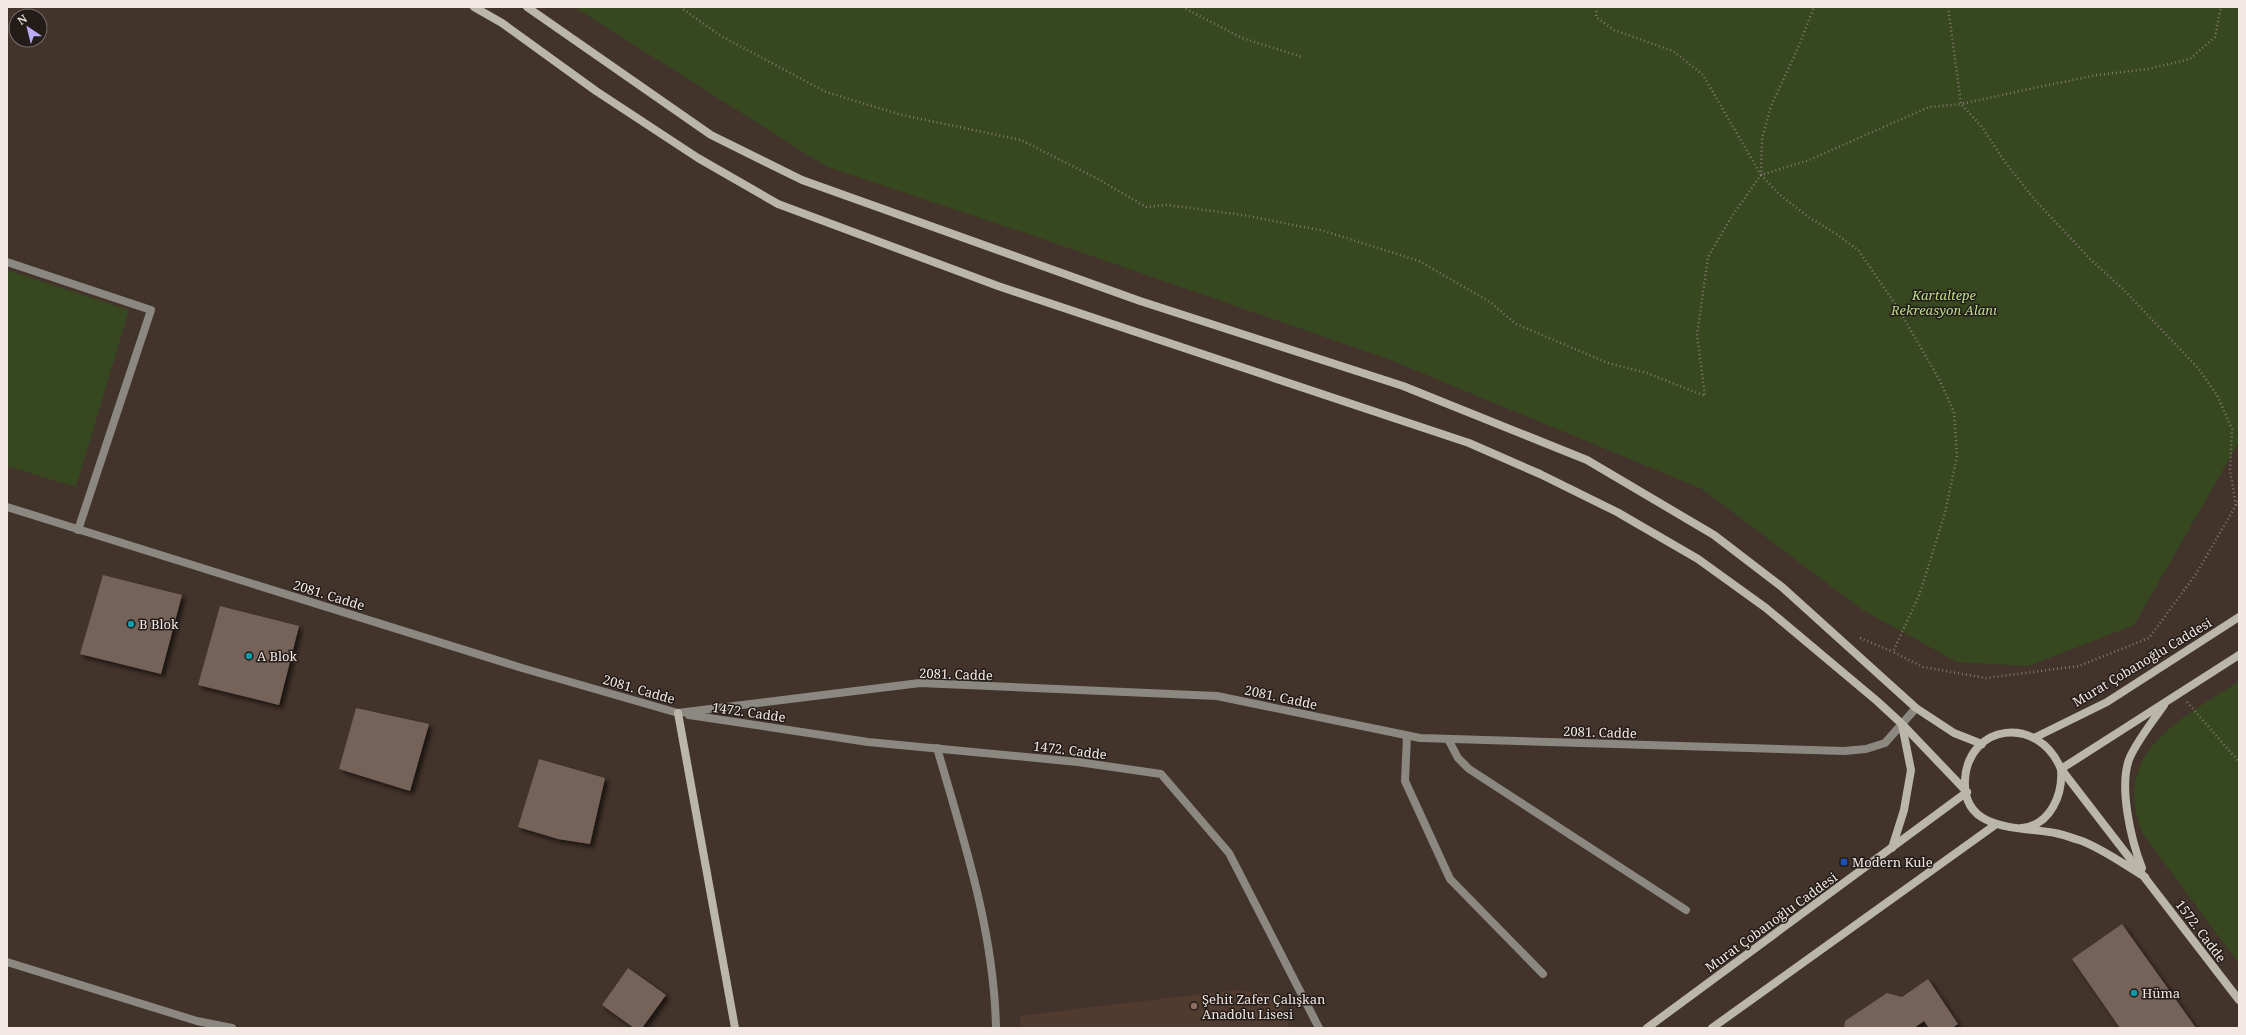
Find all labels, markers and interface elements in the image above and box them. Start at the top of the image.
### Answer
north arrow [8,8,48,48]
text: N [14,11,30,28]
park label: Kartaltepe Rekreasyon Alanı [1890,286,1997,319]
street label: 2081. Cadde [291,576,367,614]
street label: Murat Çobanoğlu Caddesi [2069,613,2215,711]
place label: B Blok [139,615,179,633]
marker: B Blok [126,619,136,629]
place label: A Blok [257,647,298,665]
marker: A Blok [244,651,254,661]
street label: 2081. Cadde [919,664,993,684]
street label: 2081. Cadde [601,670,677,708]
street label: 2081. Cadde [1243,681,1319,713]
street label: 1472. Cadde [711,698,787,726]
street label: 2081. Cadde [1563,722,1637,742]
street label: 1472. Cadde [1032,737,1108,763]
place label: Modern Kule [1852,853,1933,871]
marker: Modern Kule [1839,857,1849,867]
street label: Murat Çobanoğlu Caddesi [1701,868,1841,976]
street label: 1572. Cadde [2172,896,2230,966]
place label: Hüma [2142,984,2180,1002]
marker: Hüma [2129,988,2139,998]
place label: Şehit Zafer Çalışkan Anadolu Lisesi [1202,990,1326,1023]
marker: Şehit Zafer Çalışkan Anadolu Lisesi [1189,1001,1199,1011]

